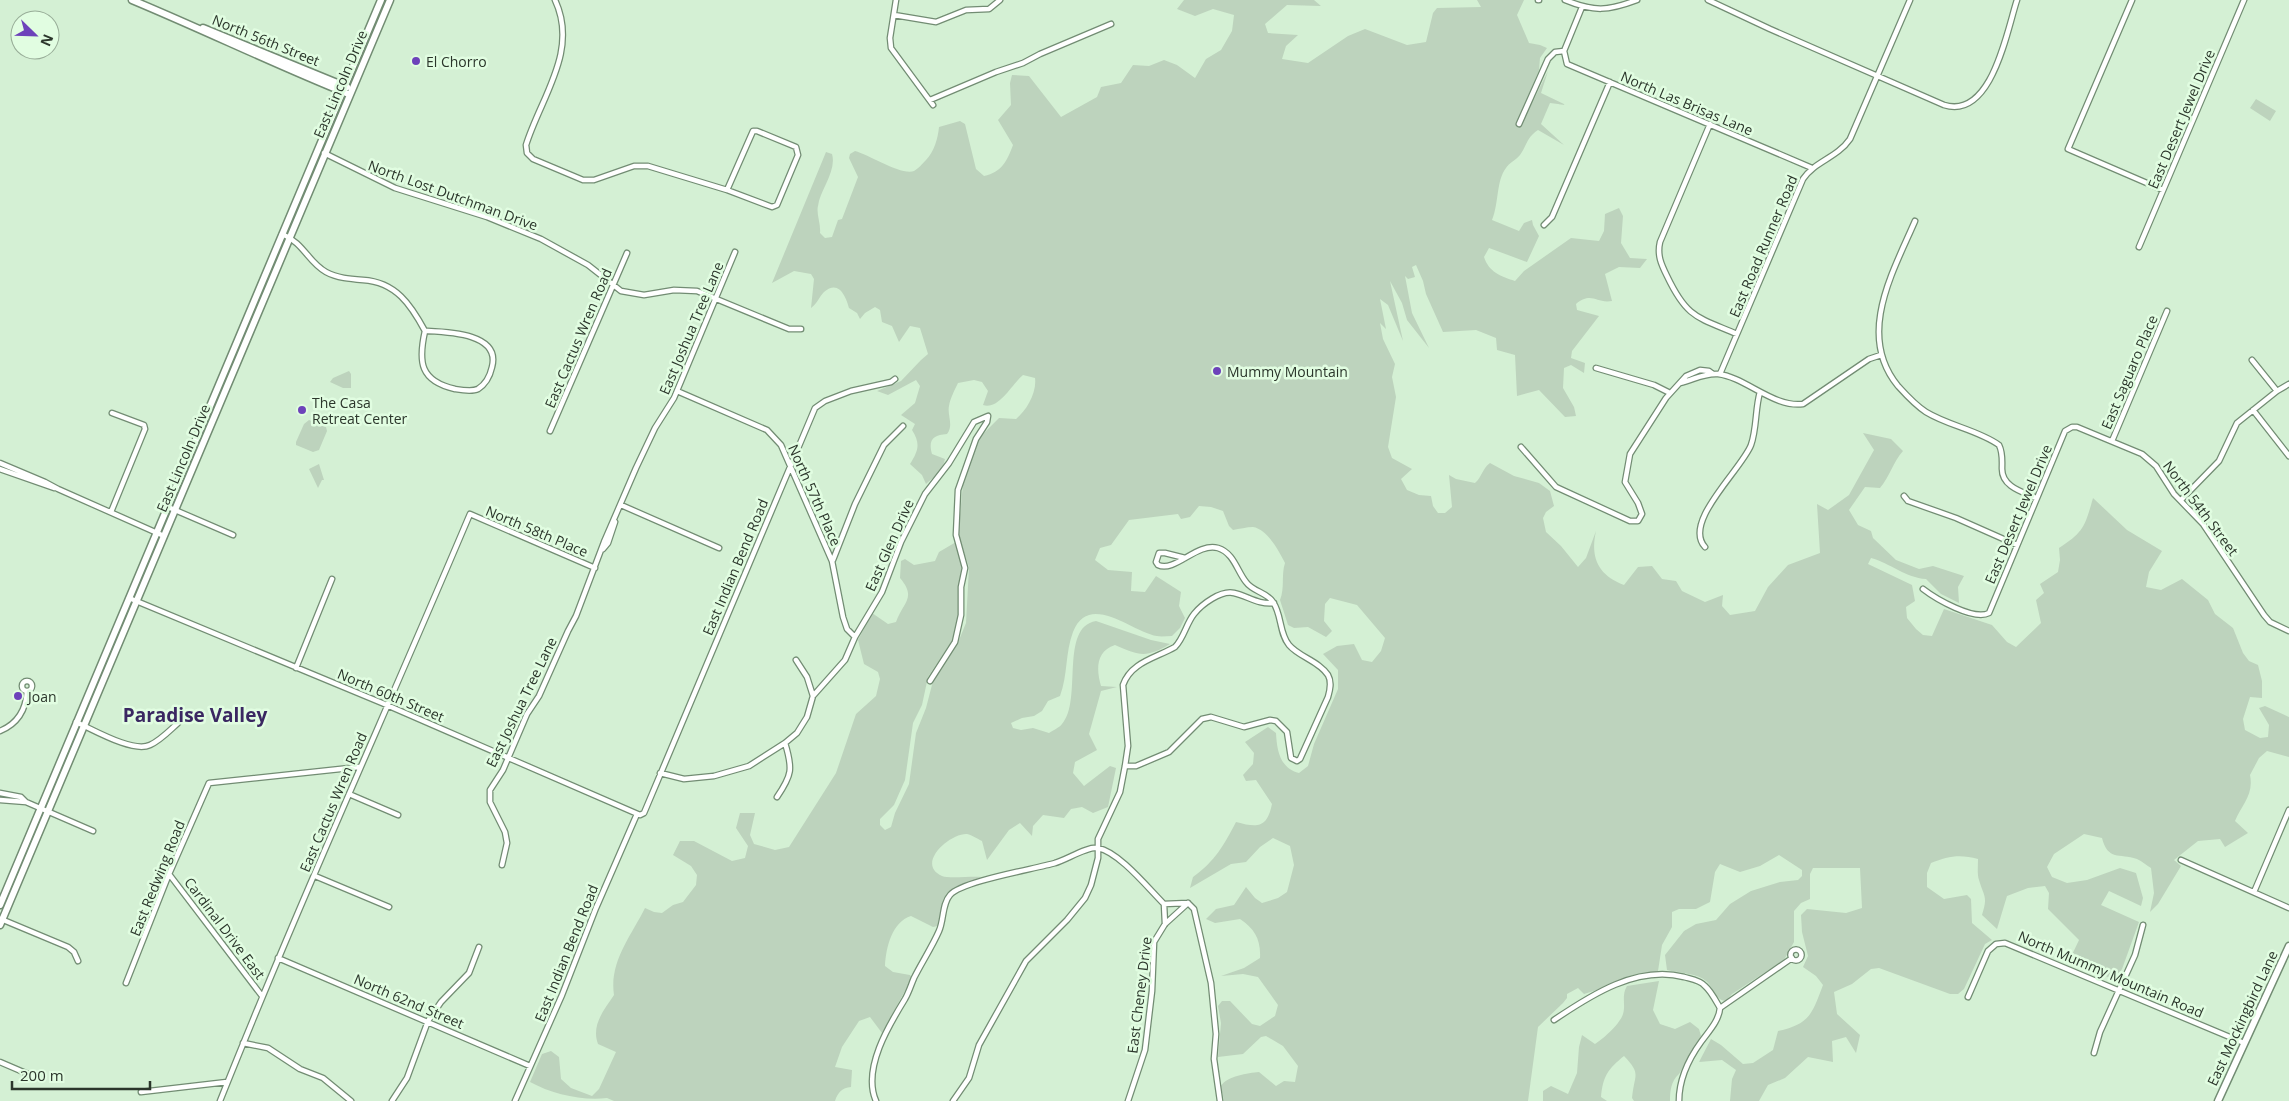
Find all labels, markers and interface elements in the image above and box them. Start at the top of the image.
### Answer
north arrow [10,10,60,60]
street label: North 56th Street [209,10,323,70]
street label: East Lincoln Drive [309,27,371,141]
text: N [36,31,58,49]
street label: East Desert Jewel Drive [2143,46,2219,192]
place label: El Chorro [426,52,487,71]
marker: El Chorro [410,55,422,67]
street label: North Las Brisas Lane [1618,67,1756,140]
street label: North Lost Dutchman Drive [366,155,541,235]
street label: East Road Runner Road [1724,172,1802,320]
street label: East Joshua Tree Lane [654,259,728,397]
street label: East Cactus Wren Road [540,265,616,411]
street label: East Saguaro Place [2096,312,2162,432]
place label: Mummy Mountain [1227,362,1348,381]
marker: Mummy Mountain [1211,365,1223,377]
place label: The Casa Retreat Center [312,393,408,428]
street label: East Lincoln Drive [152,401,214,515]
marker: The Casa Retreat Center [296,404,308,416]
street label: North 57th Place [784,441,846,549]
street label: East Desert Jewel Drive [1980,441,2056,587]
street label: North 54th Street [2159,457,2243,559]
street label: East Indian Bend Road [698,496,772,638]
street label: East Glen Drive [860,496,918,594]
street label: North 58th Place [483,501,591,561]
street label: East Joshua Tree Lane [481,634,561,770]
street label: North 60th Street [335,664,447,726]
place label: Joan [26,687,57,706]
marker: Joan [12,690,24,702]
district label: Paradise Valley [123,702,267,728]
street label: East Cactus Wren Road [295,729,371,875]
street label: East Redwing Road [125,817,189,939]
street label: Cardinal Drive East [180,873,270,983]
street label: East Indian Bend Road [530,881,602,1025]
street label: North Mummy Mountain Road [2015,926,2207,1022]
street label: East Cheney Drive [1122,935,1156,1054]
street label: East Mockingbird Lane [2202,947,2282,1089]
street label: North 62nd Street [351,969,467,1033]
scale bar [12,1058,150,1090]
text: 200 m [20,1065,64,1085]

